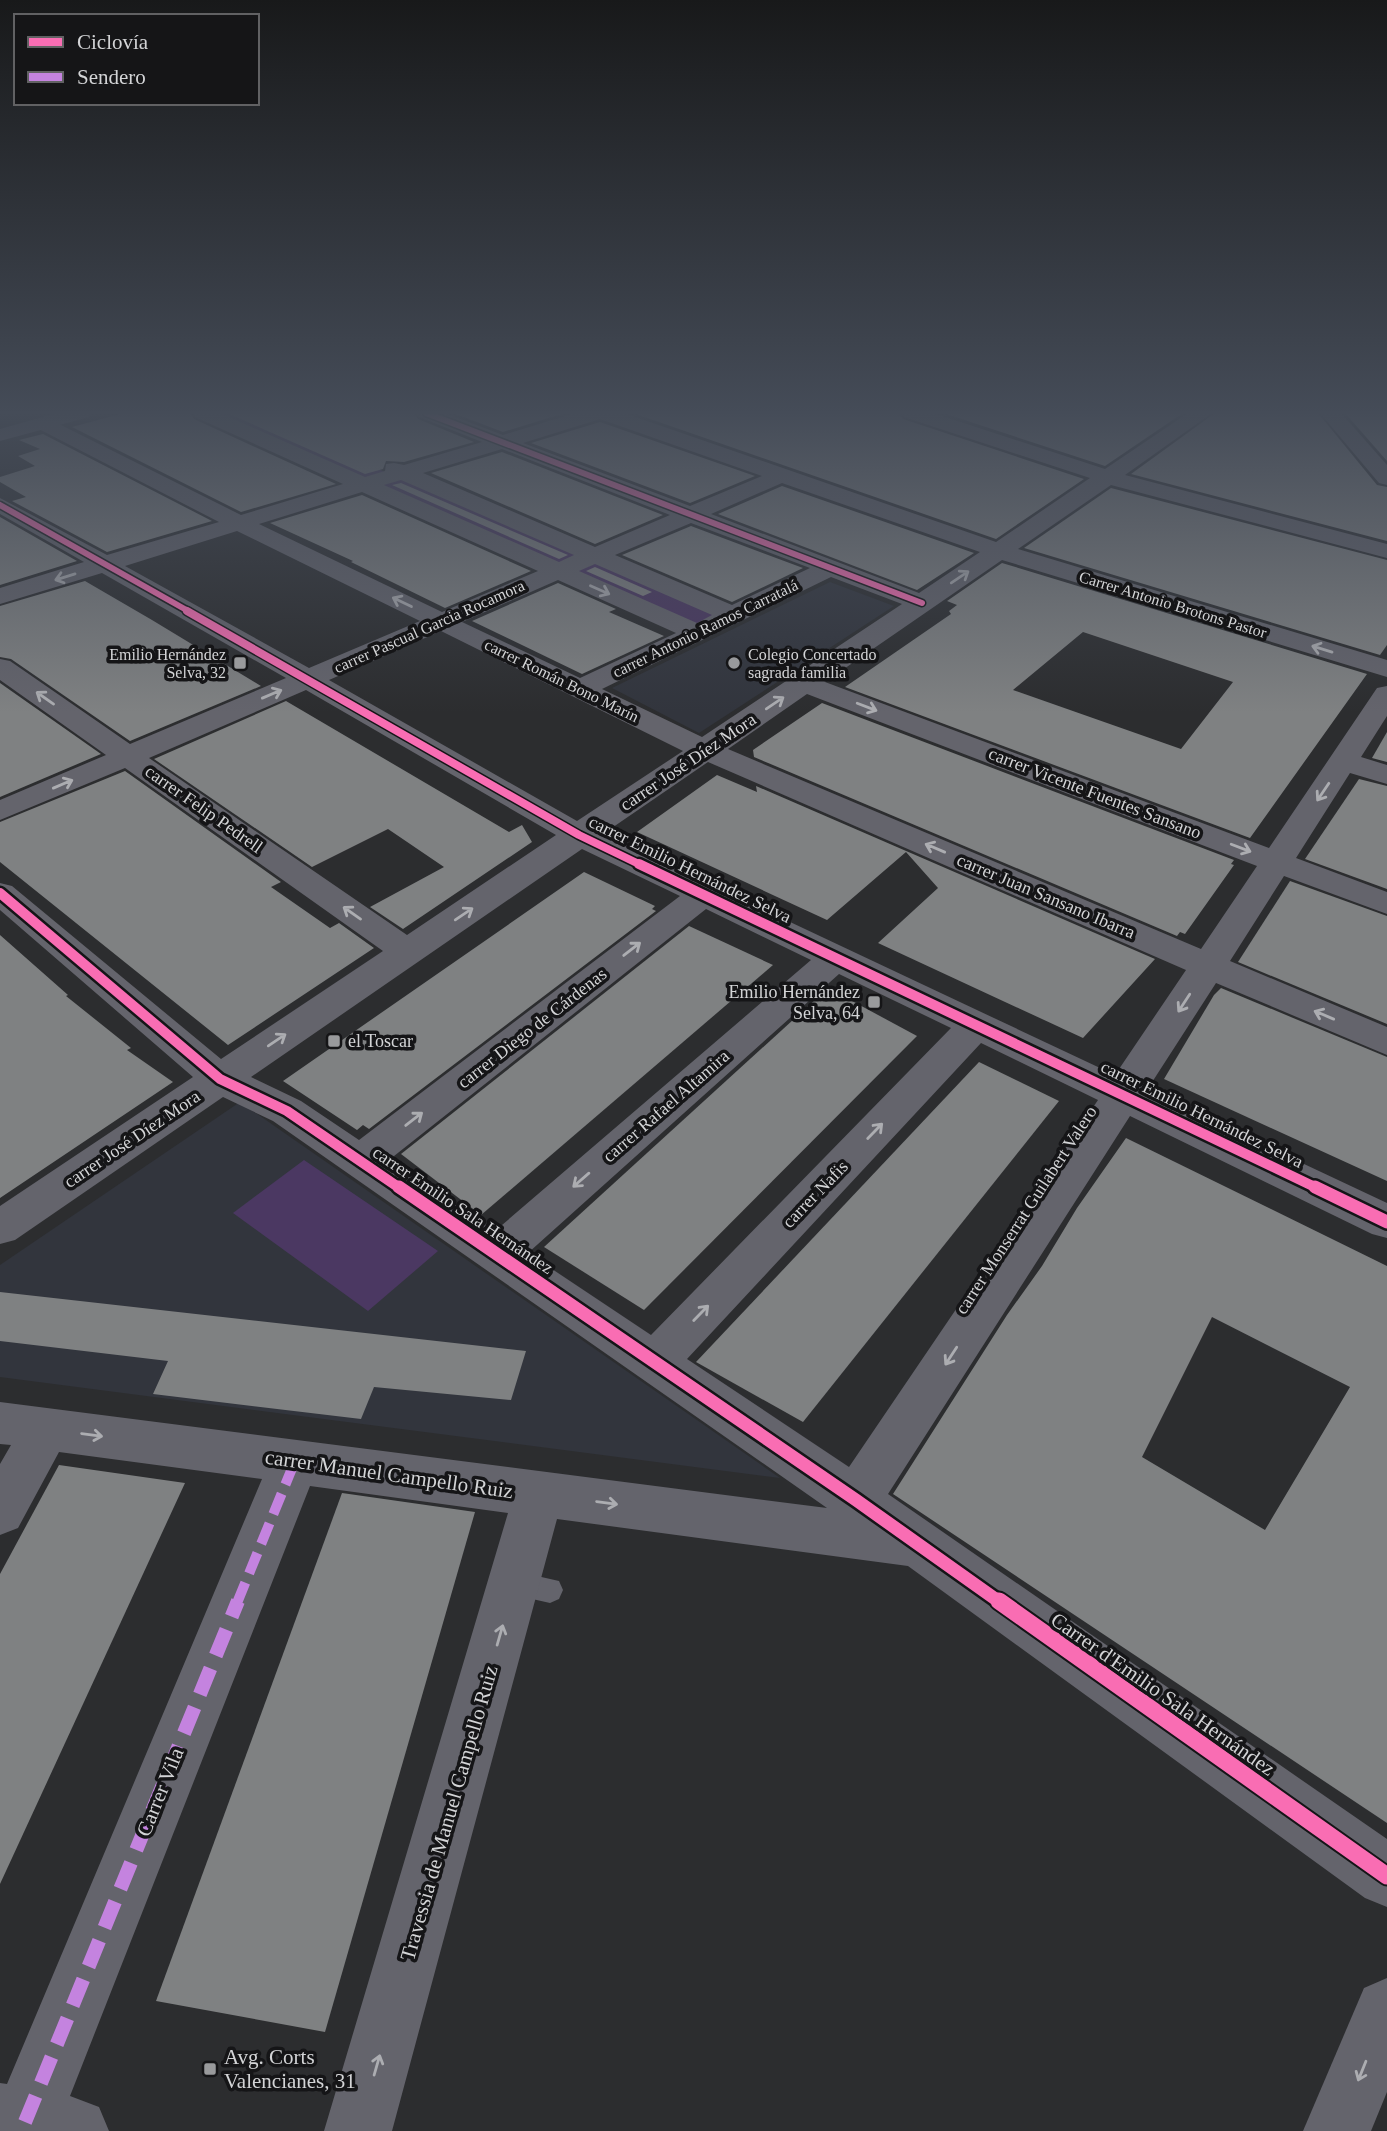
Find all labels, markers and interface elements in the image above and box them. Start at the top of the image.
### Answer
legend [14,14,259,105]
text: Ciclovía [77,30,149,54]
text: Sendero [77,65,146,89]
street label: Carrer Antonio Brotons Pastor [1077,568,1269,641]
one-way arrow [950,570,970,584]
one-way arrow [54,571,76,584]
street label: carrer Antonio Ramos Carratalá [610,576,801,681]
street label: carrer Pascual Garcia Rocamora [331,577,527,676]
one-way arrow [589,584,611,597]
one-way arrow [392,594,413,608]
street label: carrer Román Bono Marín [482,636,642,725]
one-way arrow [1311,641,1333,654]
place label: Emilio Hernández Selva, 32 [109,646,226,681]
place label: Colegio Concertado sagrada familia [748,646,876,682]
marker: Emilio Hernández Selva, 32 [232,655,248,671]
marker: Colegio Concertado sagrada familia [726,655,742,671]
one-way arrow [260,687,282,700]
one-way arrow [36,691,55,705]
one-way arrow [765,696,784,710]
one-way arrow [856,702,878,715]
street label: carrer José Díez Mora [616,709,760,815]
street label: carrer Vicente Fuentes Sansano [986,743,1204,843]
street label: carrer Felip Pedrell [141,761,267,857]
one-way arrow [51,777,73,790]
one-way arrow [1316,782,1330,802]
street label: carrer Emilio Hernández Selva [586,811,794,927]
one-way arrow [925,841,946,854]
one-way arrow [1229,843,1251,856]
street label: carrer Juan Sansano Ibarra [954,849,1138,943]
one-way arrow [343,906,362,920]
one-way arrow [454,907,473,921]
one-way arrow [623,942,641,957]
street label: carrer Diego de Cárdenas [454,964,610,1092]
place label: Emilio Hernández Selva, 64 [729,982,860,1023]
one-way arrow [1177,992,1191,1012]
marker: Emilio Hernández Selva, 64 [866,994,882,1010]
one-way arrow [1314,1008,1336,1021]
place label: el Toscar [348,1031,413,1051]
one-way arrow [267,1033,286,1048]
marker: el Toscar [326,1033,342,1049]
street label: carrer Rafael Altamira [599,1046,733,1166]
street label: carrer Emilio Hernández Selva [1098,1056,1306,1172]
street label: carrer José Díez Mora [60,1086,204,1192]
street label: carrer Monserrat Guilabert Valero [951,1102,1101,1318]
one-way arrow [404,1111,423,1126]
one-way arrow [867,1122,884,1139]
street label: carrer Emilio Sala Hernández [369,1142,557,1278]
street label: carrer Nafis [778,1156,852,1232]
one-way arrow [573,1172,591,1188]
one-way arrow [693,1305,710,1322]
one-way arrow [943,1346,958,1365]
one-way arrow [80,1428,103,1441]
street label: carrer Manuel Campello Ruiz [263,1445,515,1503]
one-way arrow [595,1497,618,1510]
street label: Carrer d'Emilio Sala Hernández [1046,1607,1280,1781]
one-way arrow [495,1624,508,1646]
street label: Travessia de Manuel Campello Ruiz [395,1663,503,1963]
street label: Carrer Vila [131,1744,189,1840]
place label: Avg. Corts Valencianes, 31 [224,2045,356,2093]
one-way arrow [371,2055,384,2077]
one-way arrow [1355,2060,1368,2081]
marker: Avg. Corts Valencianes, 31 [202,2061,218,2077]

